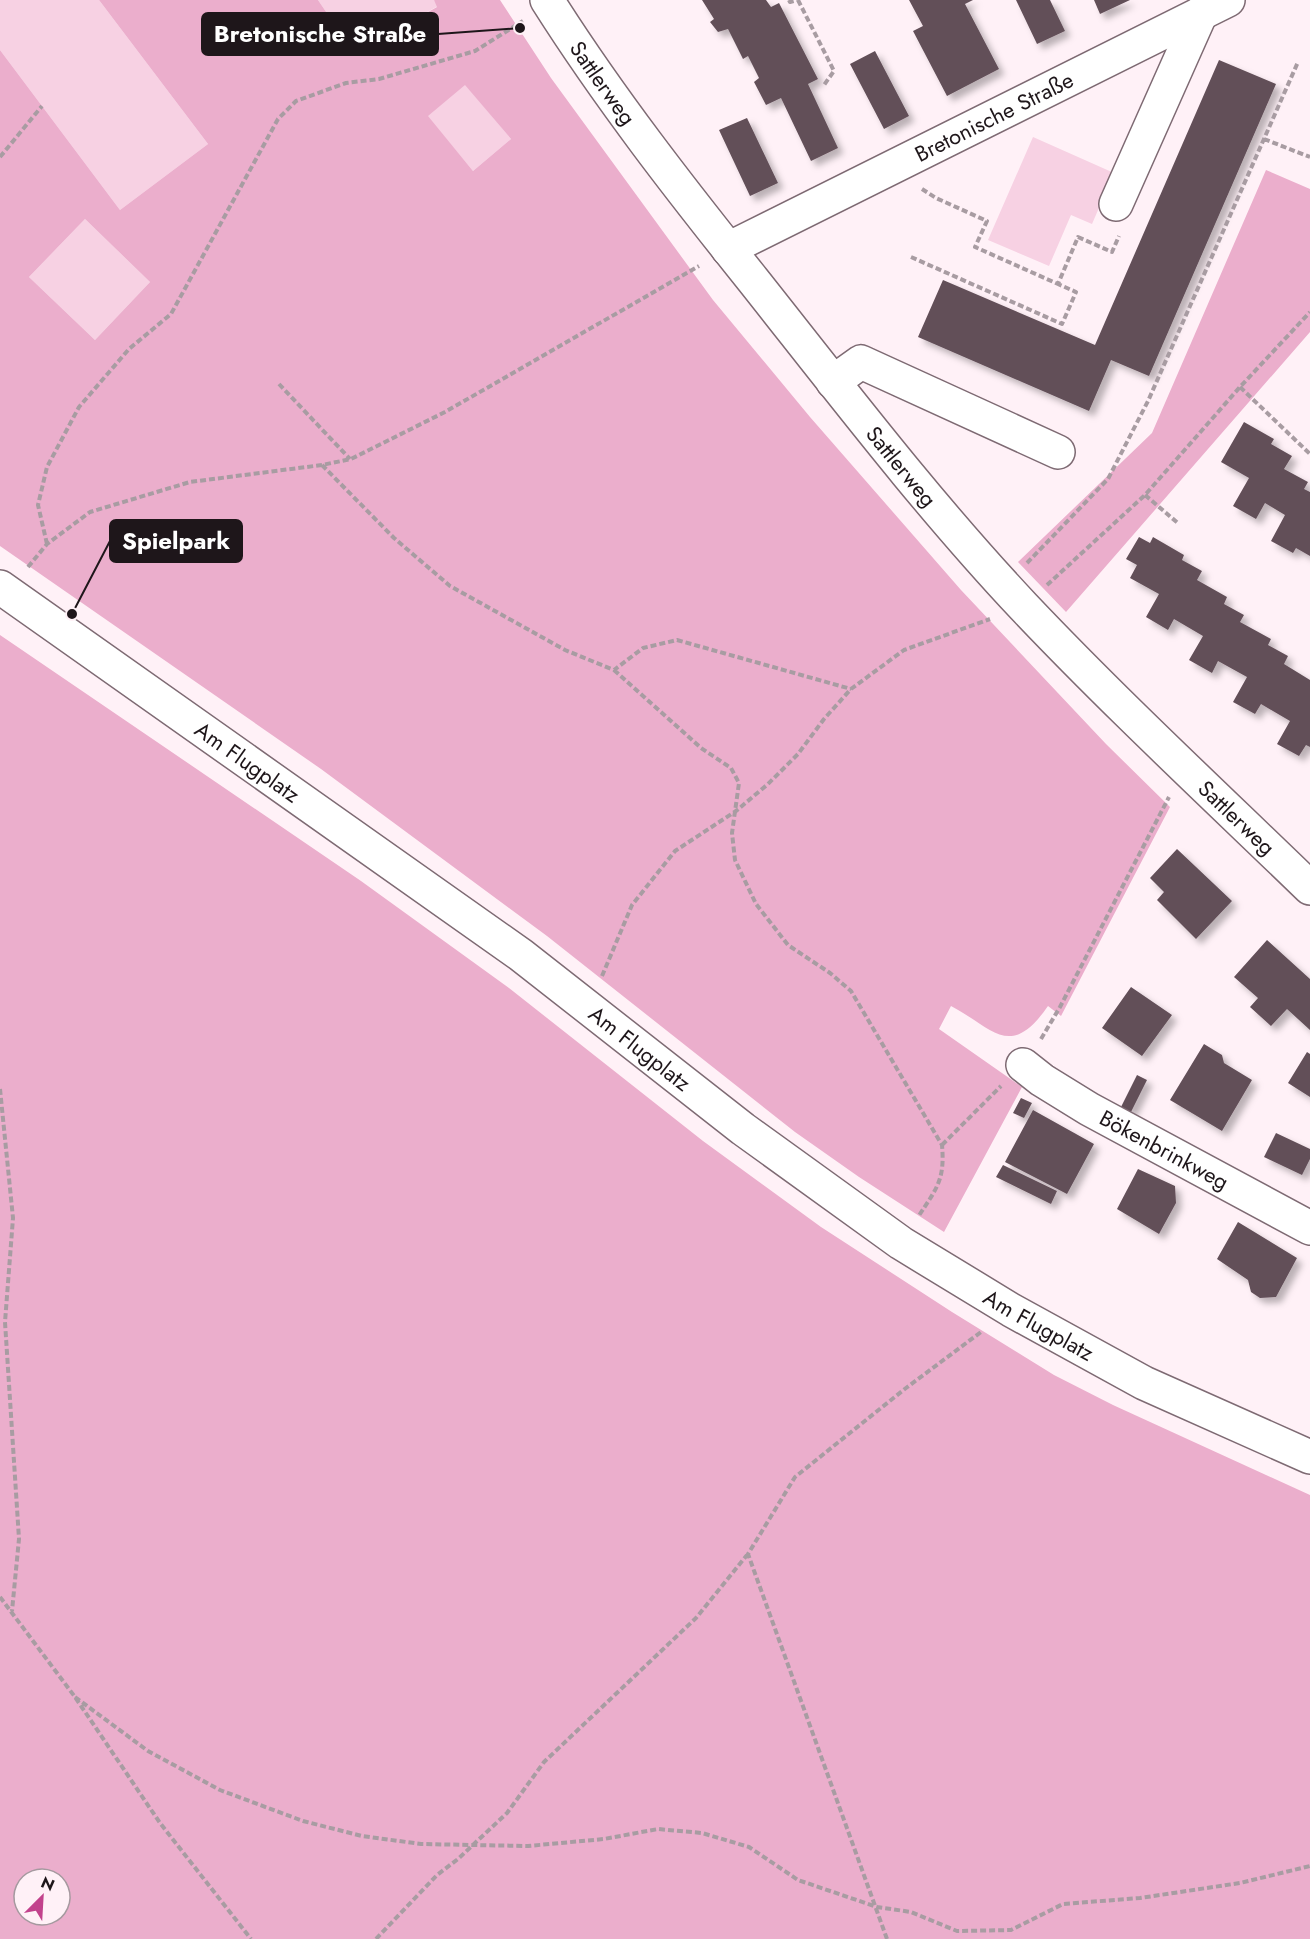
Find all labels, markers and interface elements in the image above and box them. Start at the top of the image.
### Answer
callout: Bretonische Straße [202,13,438,55]
text: Bretonische Straße [214,16,426,51]
street label: Sattlerweg [562,34,644,132]
street label: Bretonische Straße [909,64,1079,170]
street label: Sattlerweg [859,419,944,514]
callout: Spielpark [110,520,242,562]
text: Spielpark [122,523,230,558]
street label: Am Flugplatz [188,714,307,810]
street label: Sattlerweg [1191,773,1283,862]
street label: Am Flugplatz [582,998,698,1098]
street label: Bökenbrinkweg [1094,1102,1235,1197]
street label: Am Flugplatz [977,1281,1100,1369]
north arrow [12,1867,72,1927]
text: N [37,1871,58,1897]

